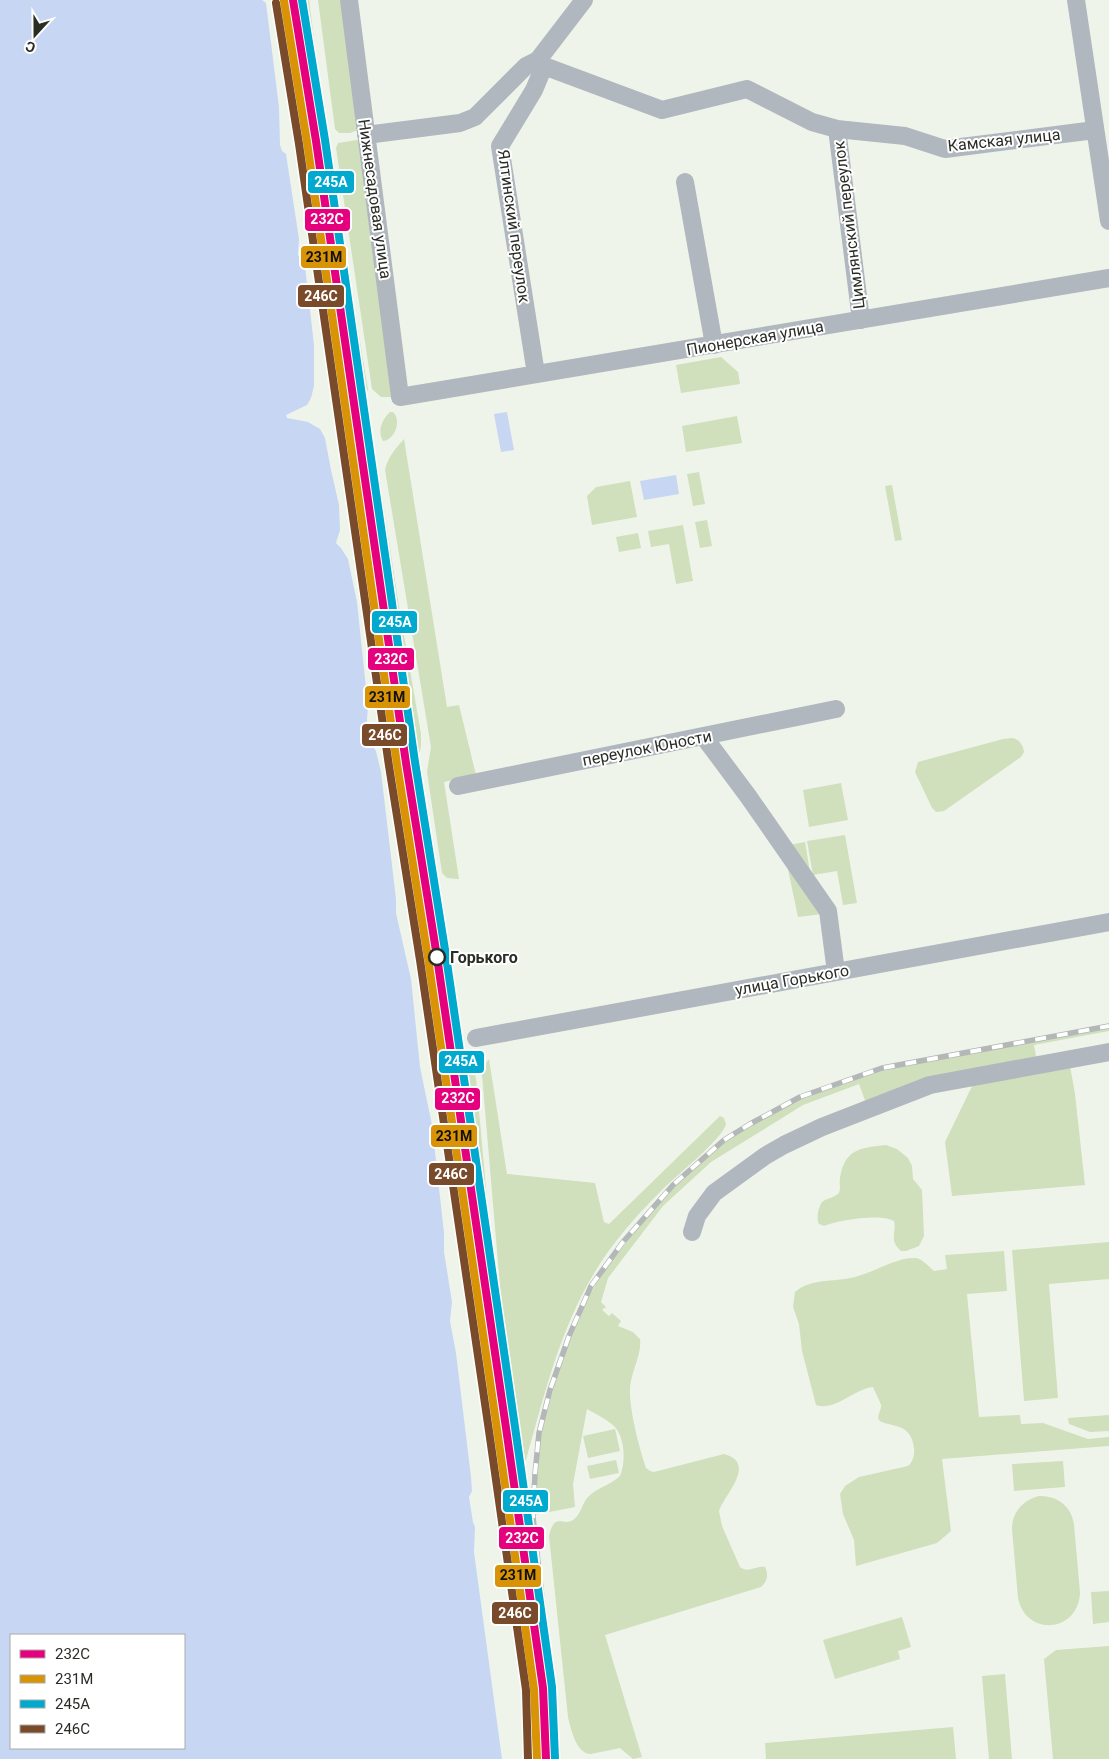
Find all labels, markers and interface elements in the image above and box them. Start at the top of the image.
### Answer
north arrow [10,10,60,60]
text: С [23,38,37,56]
street label: Нижнесадовая улица [354,118,396,280]
street label: Камская улица [947,125,1061,155]
street label: Цимлянский переулок [829,140,869,310]
street label: Ялтинский переулок [494,148,534,304]
line badge: 245А [307,170,355,194]
text: 245А [314,174,348,190]
line badge: 232C [304,208,351,232]
text: 232C [310,211,344,227]
line badge: 231М [300,245,347,269]
text: 231М [306,249,342,265]
line badge: 246С [297,284,345,308]
text: 246С [304,288,338,304]
street label: Пионерская улица [685,317,825,359]
line badge: 245А [371,610,418,634]
text: 245А [378,614,412,630]
line badge: 232C [367,647,415,671]
text: 232C [374,651,408,667]
line badge: 231М [364,685,411,709]
text: 231М [369,689,405,705]
line badge: 246С [361,723,408,747]
street label: переулок Юности [581,726,713,770]
text: 246С [368,727,402,743]
marker: Горького [428,948,446,966]
place label: Горького [450,948,518,967]
street label: улица Горького [734,961,850,999]
line badge: 245А [438,1050,485,1074]
text: 245А [444,1053,478,1069]
line badge: 232C [434,1087,481,1111]
text: 232C [441,1090,475,1106]
line badge: 231М [430,1124,478,1148]
text: 231М [436,1128,472,1144]
line badge: 246С [428,1162,475,1186]
text: 246С [434,1166,468,1182]
line badge: 245А [502,1489,549,1513]
text: 245А [509,1493,543,1509]
line badge: 232C [498,1526,545,1550]
text: 232C [505,1530,539,1546]
line badge: 231М [494,1564,542,1588]
text: 231М [500,1567,536,1583]
line badge: 246С [491,1601,539,1625]
text: 246С [498,1605,532,1621]
legend [10,1634,185,1749]
text: 232C [55,1645,90,1663]
text: 231М [55,1670,93,1688]
text: 245А [55,1695,90,1713]
text: 246С [55,1720,90,1738]

